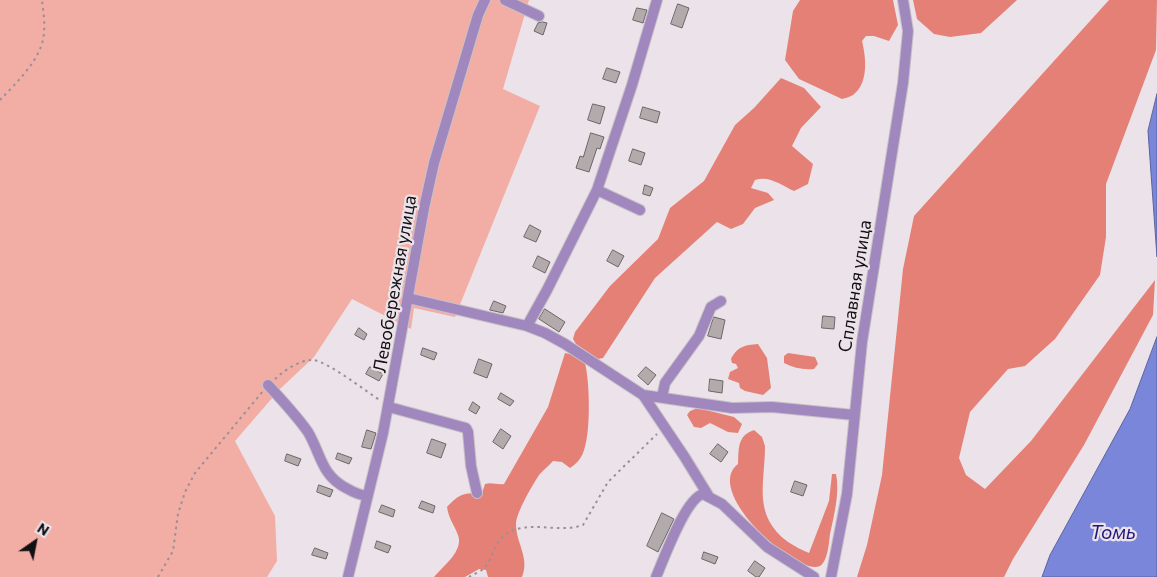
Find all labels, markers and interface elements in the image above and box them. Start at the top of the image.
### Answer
street label: Левобережная улица [369,194,421,374]
street label: Сплавная улица [834,218,876,354]
north arrow [10,517,60,567]
text: N [34,519,52,539]
water label: Томь [1090,522,1136,544]

